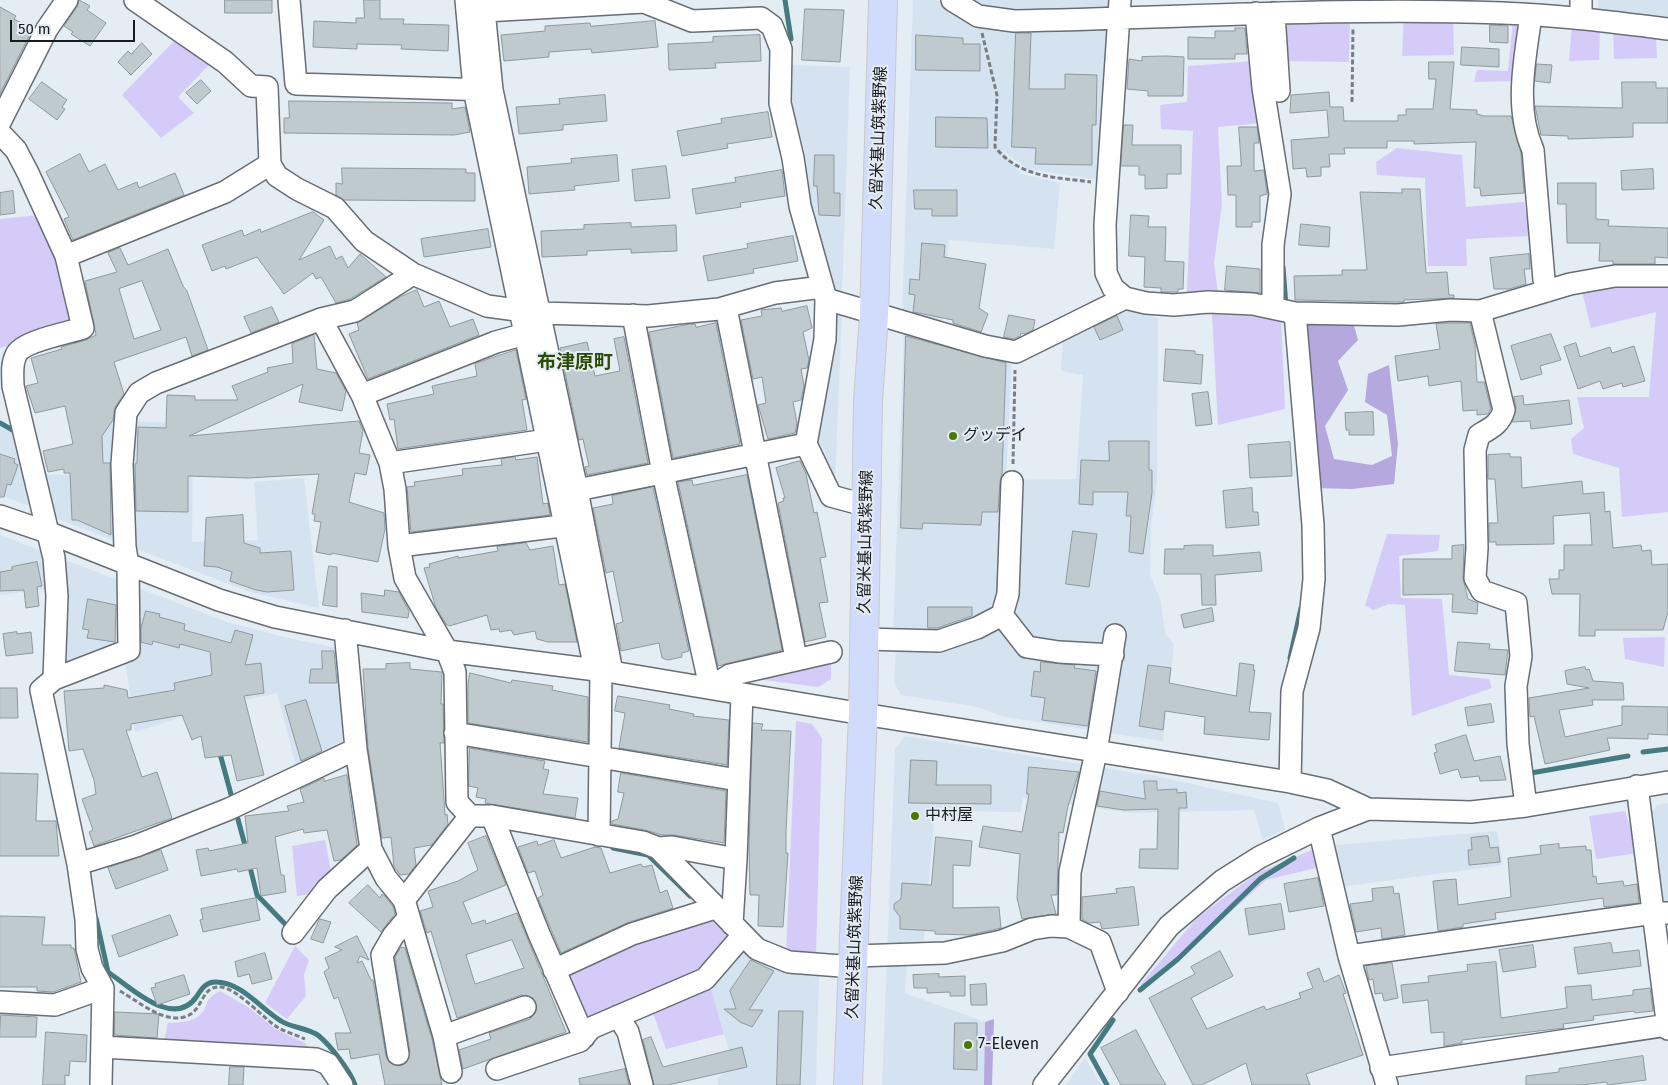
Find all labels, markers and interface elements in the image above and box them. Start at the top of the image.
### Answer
scale bar [12,10,138,42]
text: 50 m [18,20,51,38]
street label: 久留米基山筑紫野線 [867,66,891,210]
district label: 布津原町 [537,352,613,374]
place label: グッデイ [963,426,1027,446]
marker: グッデイ [947,430,959,442]
street label: 久留米基山筑紫野線 [855,470,877,614]
place label: 中村屋 [925,806,973,826]
marker: 中村屋 [909,810,921,822]
street label: 久留米基山筑紫野線 [843,875,867,1019]
place label: 7-Eleven [978,1035,1039,1055]
marker: 7-Eleven [962,1039,974,1051]

